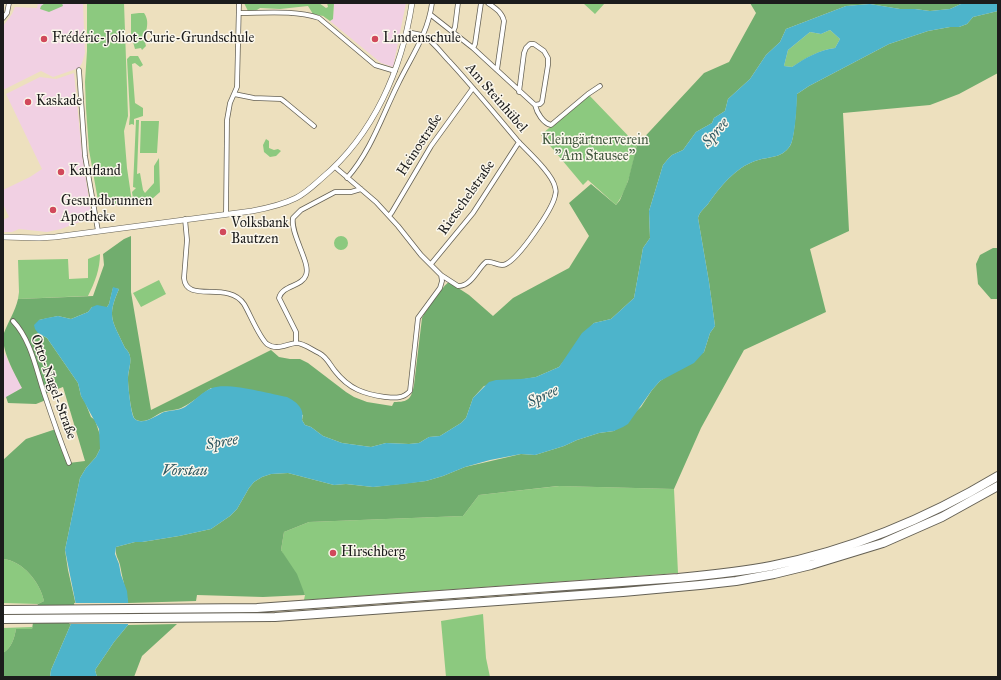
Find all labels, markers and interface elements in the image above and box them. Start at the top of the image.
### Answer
place label: Frédéric-Joliot-Curie-Grundschule [52,31,254,47]
place label: Lindenschule [383,31,461,47]
marker: Frédéric-Joliot-Curie-Grundschule [39,34,49,44]
marker: Lindenschule [370,34,380,44]
street label: Am Steinhübel [461,60,531,136]
place label: Kaskade [36,94,82,110]
marker: Kaskade [23,97,33,107]
street label: Heinostraße [394,111,446,179]
water label: Spree [699,115,733,151]
park label: Kleingärtnerverein "Am Stausee" [541,133,649,166]
street label: Rietschelstraße [435,158,499,238]
place label: Kaufland [69,164,121,180]
marker: Kaufland [56,167,66,177]
place label: Gesundbrunnen Apotheke [61,194,152,226]
marker: Gesundbrunnen Apotheke [48,205,58,215]
place label: Volksbank Bautzen [231,216,289,248]
marker: Volksbank Bautzen [218,227,228,237]
street label: Otto-Nagel-Straße [26,332,80,442]
water label: Spree [525,382,561,412]
water label: Spree [205,431,239,455]
water label: Vorstau [162,462,208,480]
place label: Hirschberg [341,545,405,561]
marker: Hirschberg [328,548,338,558]

